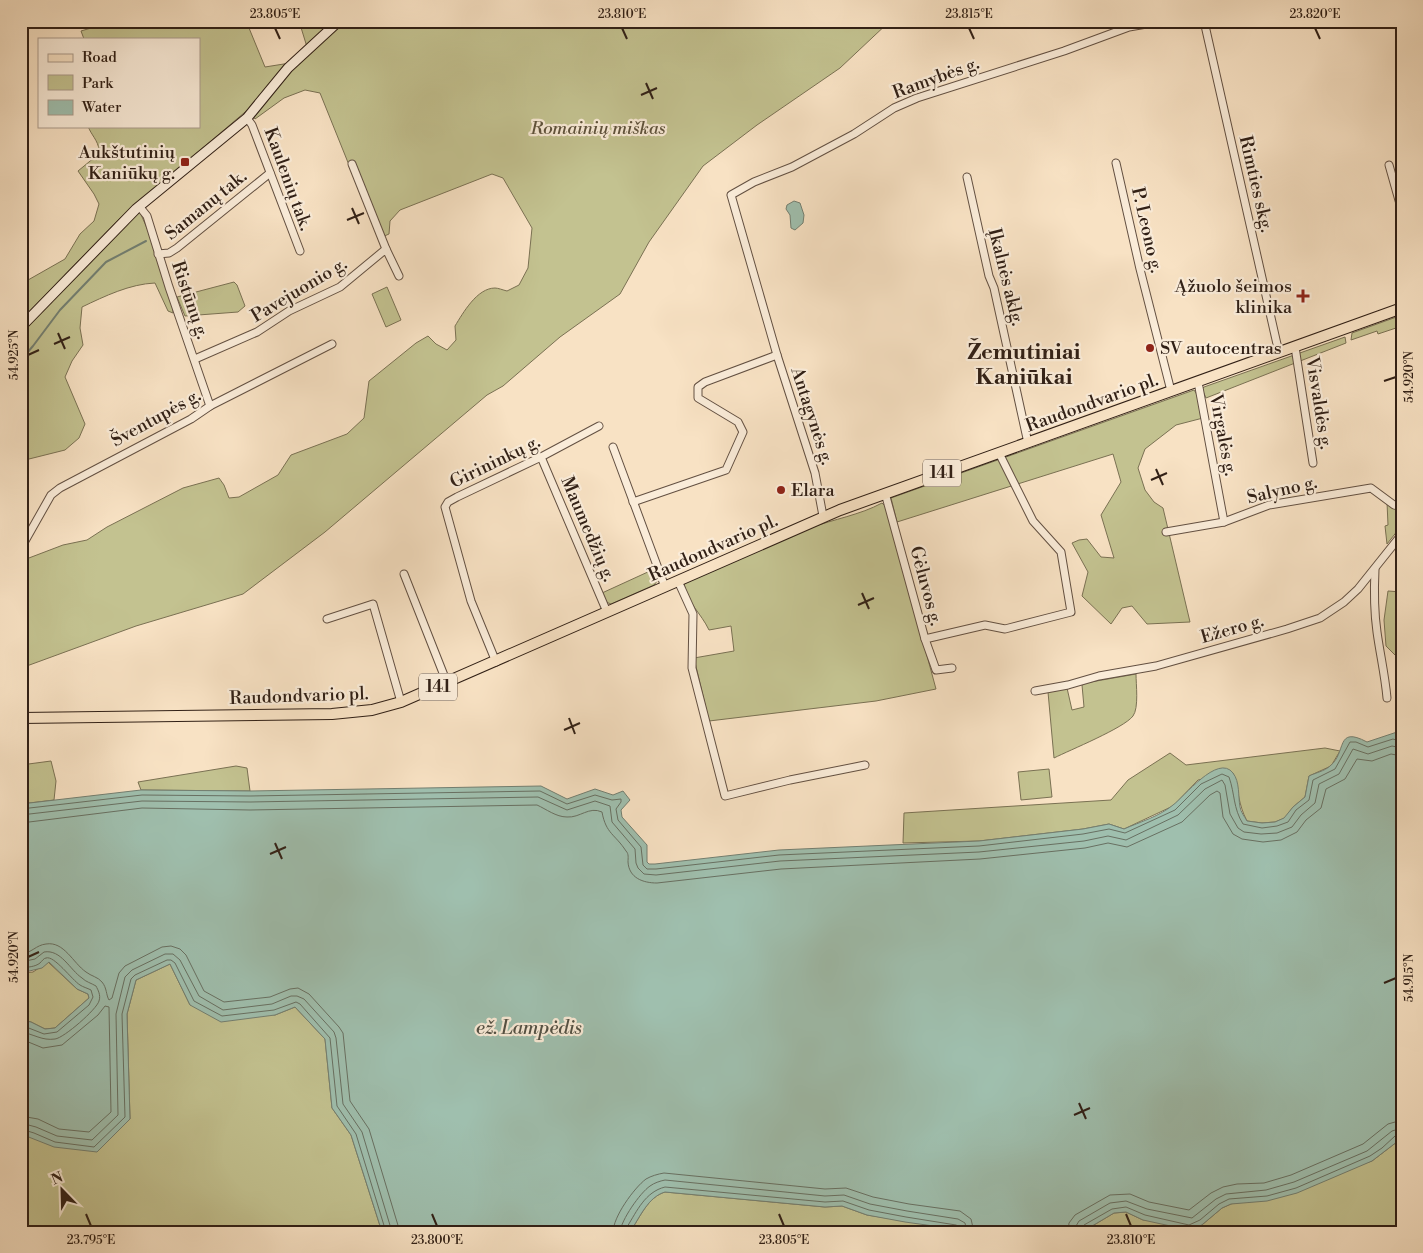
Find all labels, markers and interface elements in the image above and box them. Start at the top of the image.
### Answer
text: 23.805°E [250,7,300,22]
text: 23.810°E [598,7,646,22]
text: 23.815°E [945,7,993,22]
text: 23.820°E [1290,7,1340,22]
legend [38,38,200,128]
text: Road [82,48,117,67]
street label: Ramybės g. [890,52,982,104]
text: Park [82,74,114,93]
text: Water [81,98,122,117]
park label: Romainių miškas [529,117,666,140]
street label: Kaulenių tak. [259,124,317,234]
street label: Rimties skg. [1234,133,1278,235]
place label: Aukštutinių Kaniūkų g. [78,141,176,185]
marker: Aukštutinių Kaniūkų g. [179,156,191,168]
street label: Samanų tak. [160,165,252,245]
street label: P. Leono g. [1126,185,1168,275]
street label: Įkalnės aklg. [983,226,1029,328]
street label: Pavejuonio g. [247,252,351,328]
street label: Ristūnų g. [166,258,214,342]
place label: Ąžuolo šeimos klinika [1174,275,1293,319]
marker: Ąžuolo šeimos klinika [1296,289,1310,303]
text: 54.925°N [7,330,22,380]
place label: SV autocentras [1160,337,1282,360]
district label: Žemutiniai Kaniūkai [967,338,1081,391]
marker: SV autocentras [1144,342,1156,354]
text: 54.920°N [1402,351,1417,403]
street label: Visvaldės g. [1300,354,1338,451]
street label: Antagynės g. [785,363,839,468]
street label: Raudondvario pl. [1023,368,1161,438]
street label: Šventupės g. [107,384,205,452]
street label: Virgalės g. [1204,391,1242,478]
street label: Girininkų g. [446,430,544,494]
road number: 141 [923,459,961,486]
street label: Salyno g. [1245,471,1319,509]
street label: Maumedžių g. [556,473,620,585]
place label: Elara [791,479,836,502]
marker: Elara [775,484,787,496]
street label: Raudondvario pl. [645,509,781,587]
street label: Gėluvos g. [904,544,948,628]
street label: Ežero g. [1198,609,1266,649]
road number: 141 [419,674,457,700]
street label: Raudondvario pl. [229,682,369,710]
text: 54.920°N [7,931,22,983]
text: 54.915°N [1402,954,1417,1002]
water label: ež. Lampėdis [476,1016,582,1040]
north arrow [38,1166,88,1216]
text: N [49,1169,66,1189]
text: 23.795°E [67,1233,115,1248]
text: 23.800°E [411,1233,463,1248]
text: 23.805°E [759,1233,809,1248]
text: 23.810°E [1107,1233,1155,1248]

